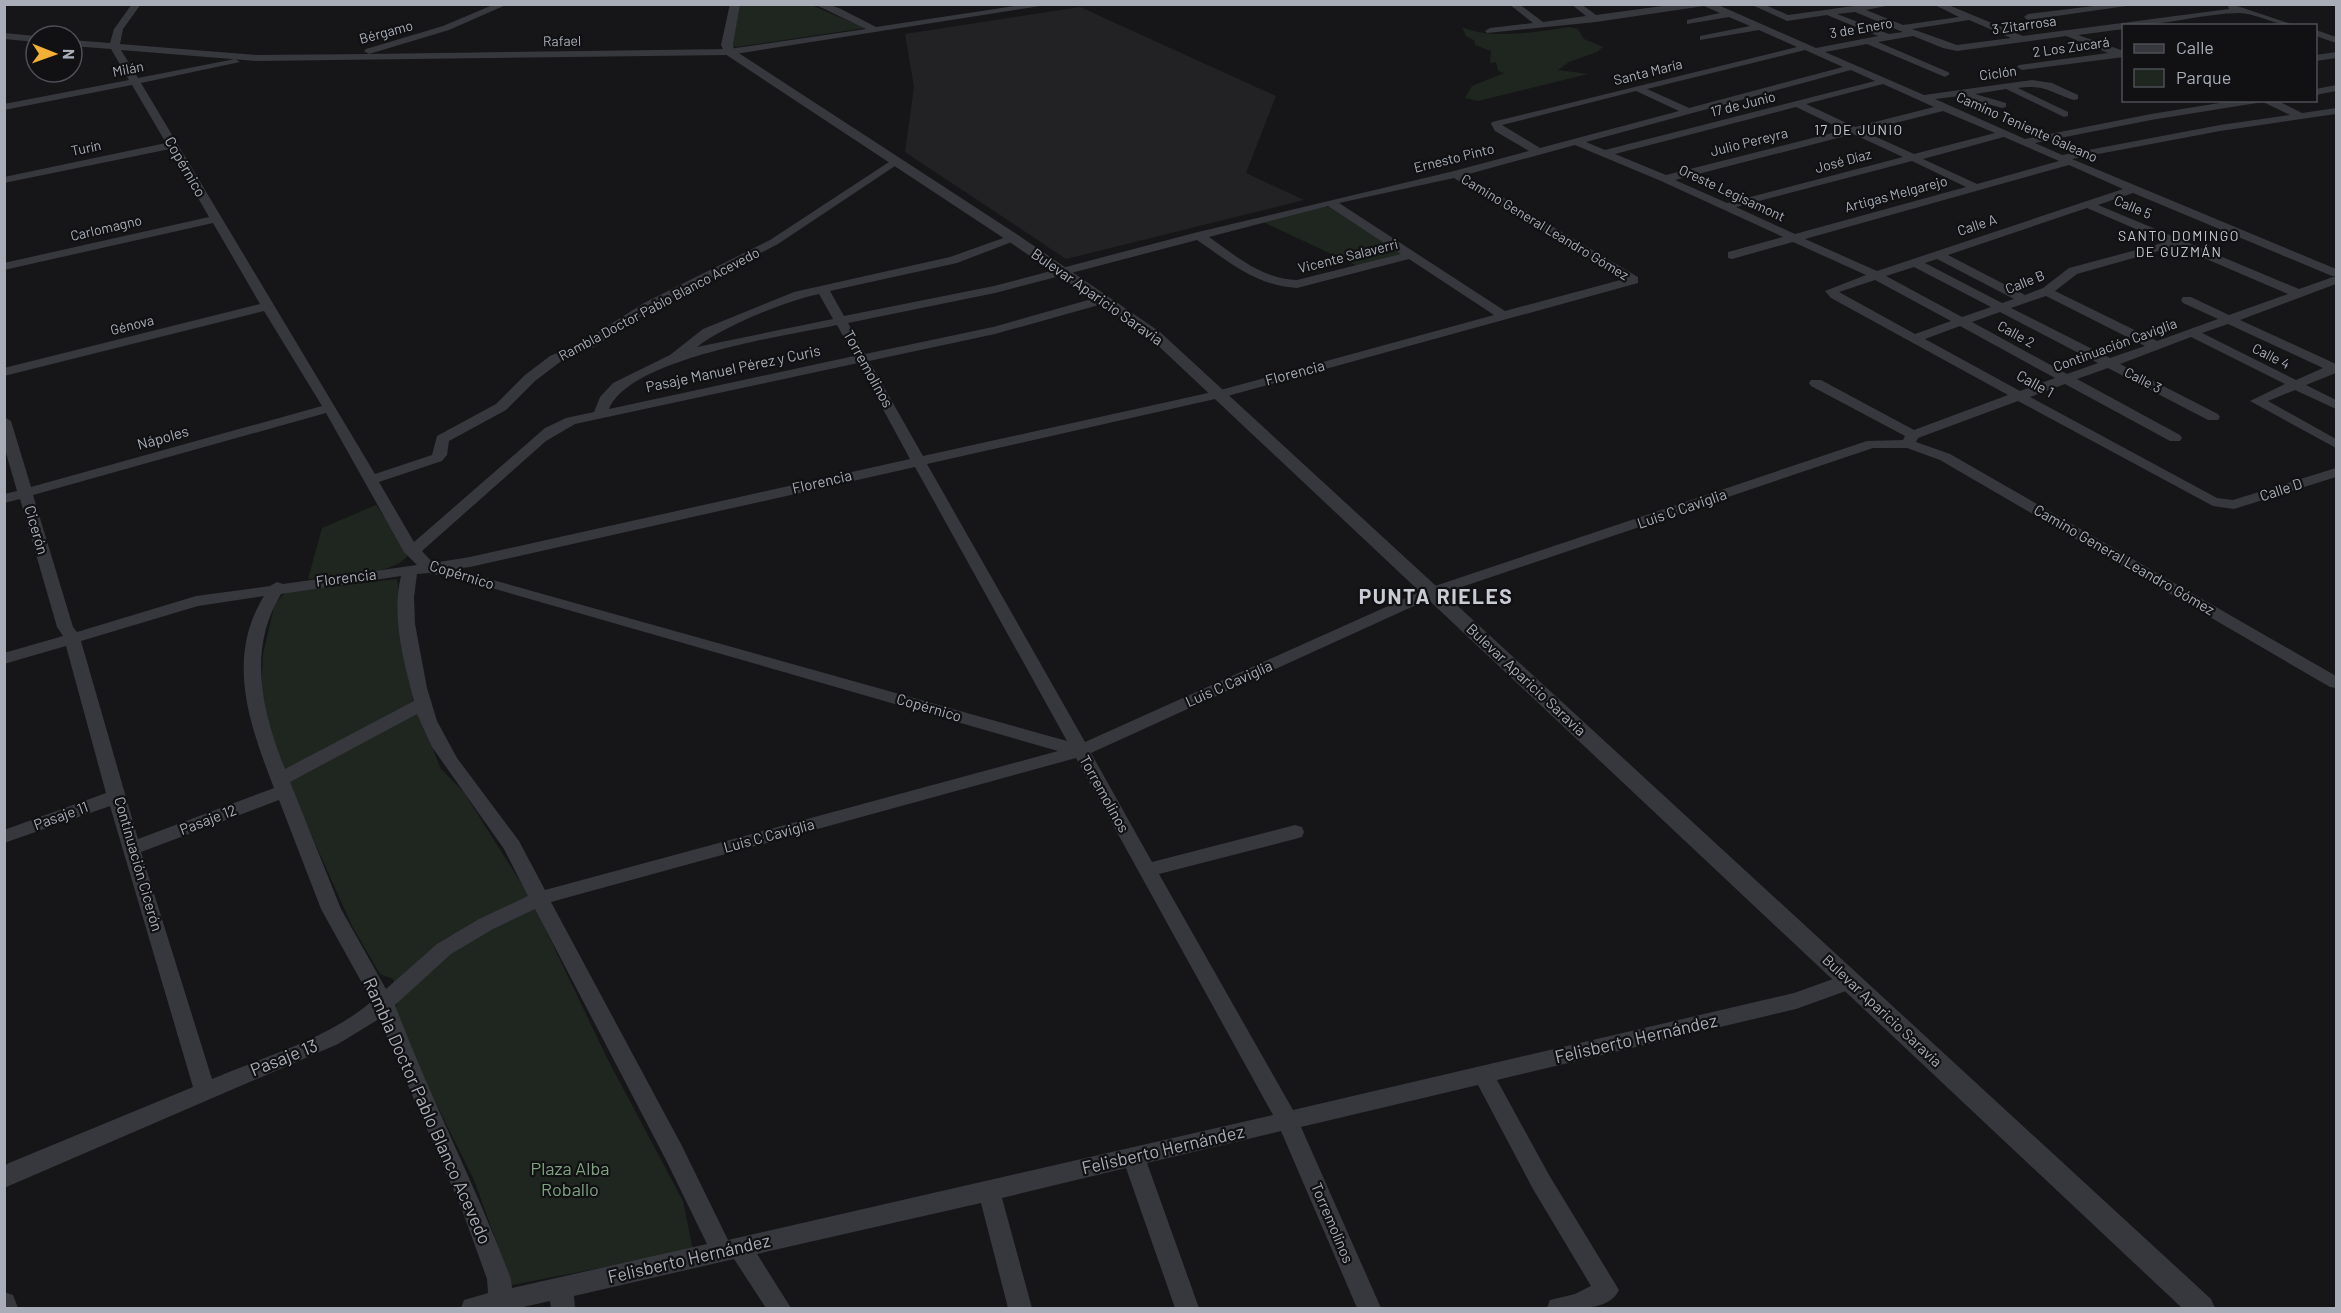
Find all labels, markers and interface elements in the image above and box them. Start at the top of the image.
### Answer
street label: 3 Zitarrosa [1990,12,2057,37]
street label: 3 de Enero [1828,14,1894,41]
street label: Bérgamo [357,16,415,47]
north arrow [24,24,84,84]
legend [2122,24,2317,102]
street label: Rafael [543,32,581,49]
street label: 2 Los Zucará [2031,33,2110,60]
text: Calle [2176,36,2214,58]
text: N [60,49,79,60]
street label: Santa María [1612,55,1684,88]
street label: Milán [111,57,145,80]
street label: Ciclón [1978,61,2018,84]
text: Parque [2176,66,2231,88]
street label: 17 de Junio [1709,87,1777,120]
street label: Camino Teniente Galeano [1954,88,2100,165]
district label: 17 DE JUNIO [1814,121,1904,138]
street label: Julio Pereyra [1708,124,1789,159]
street label: Copérnico [161,133,210,200]
street label: Turín [69,136,103,159]
street label: Ernesto Pinto [1412,139,1496,176]
street label: José Díaz [1813,145,1873,176]
street label: Oreste Legisamont [1676,161,1788,225]
street label: Camino General Leandro Gómez [1459,170,1632,283]
street label: Artigas Melgarejo [1843,172,1949,215]
street label: Calle 5 [2112,191,2155,222]
street label: Calle A [1955,210,1999,239]
street label: Carlomagno [69,211,143,244]
district label: SANTO DOMINGO DE GUZMÁN [2118,227,2240,260]
street label: Vicente Salaverri [1296,235,1400,276]
street label: Rambla Doctor Pablo Blanco Acevedo [555,243,762,364]
street label: Bulevar Aparicio Saravia [1028,244,1167,349]
street label: Calle B [2003,266,2047,297]
street label: Génova [108,311,156,338]
street label: Continuación Caviglia [2051,314,2179,375]
street label: Calle 2 [1995,316,2038,351]
street label: Torremolinos [840,327,898,410]
street label: Calle 4 [2250,339,2293,372]
street label: Pasaje Manuel Pérez y Curis [644,341,822,395]
street label: Florencia [1263,355,1326,389]
street label: Calle 3 [2122,363,2165,396]
street label: Calle 1 [2014,366,2057,401]
street label: Nápoles [135,421,191,453]
street label: Florencia [790,465,853,497]
street label: Calle D [2257,474,2304,504]
street label: Luis C Caviglia [1635,484,1729,532]
street label: Camino General Leandro Gómez [2031,500,2218,619]
street label: Cicerón [21,503,53,556]
street label: Copérnico [428,556,497,592]
street label: Florencia [315,564,377,590]
district label: PUNTA RIELES [1359,583,1513,608]
street label: Bulevar Aparicio Saravia [1463,619,1590,739]
street label: Luis C Caviglia [1182,656,1275,710]
street label: Copérnico [895,689,964,725]
street label: Torremolinos [1076,752,1134,835]
street label: Continuación Cicerón [111,794,167,933]
street label: Pasaje 11 [31,797,90,833]
street label: Pasaje 12 [177,800,239,838]
street label: Luis C Caviglia [721,814,816,856]
street label: Bulevar Aparicio Saravia [1819,950,1946,1070]
street label: Rambla Doctor Pablo Blanco Acevedo [359,974,497,1247]
street label: Felisberto Hernández [1552,1009,1719,1067]
street label: Pasaje 13 [247,1034,321,1081]
street label: Felisberto Hernández [1079,1120,1246,1178]
park label: Plaza Alba Roballo [531,1157,609,1200]
street label: Torremolinos [1308,1180,1358,1266]
street label: Felisberto Hernández [605,1229,772,1287]

